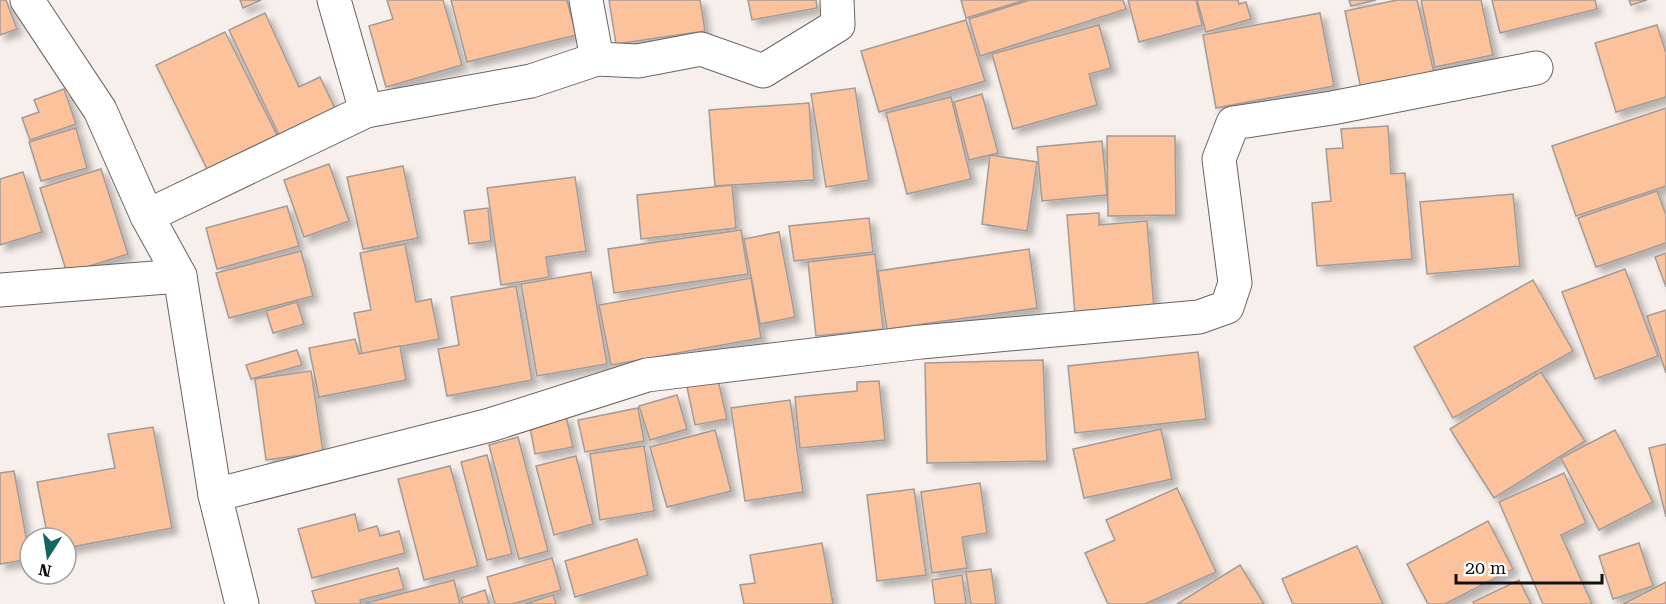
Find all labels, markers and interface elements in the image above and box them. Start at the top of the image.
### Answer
north arrow [18,526,78,586]
scale bar [1456,547,1602,585]
text: 20 m [1465,557,1506,578]
text: N [37,560,53,581]

